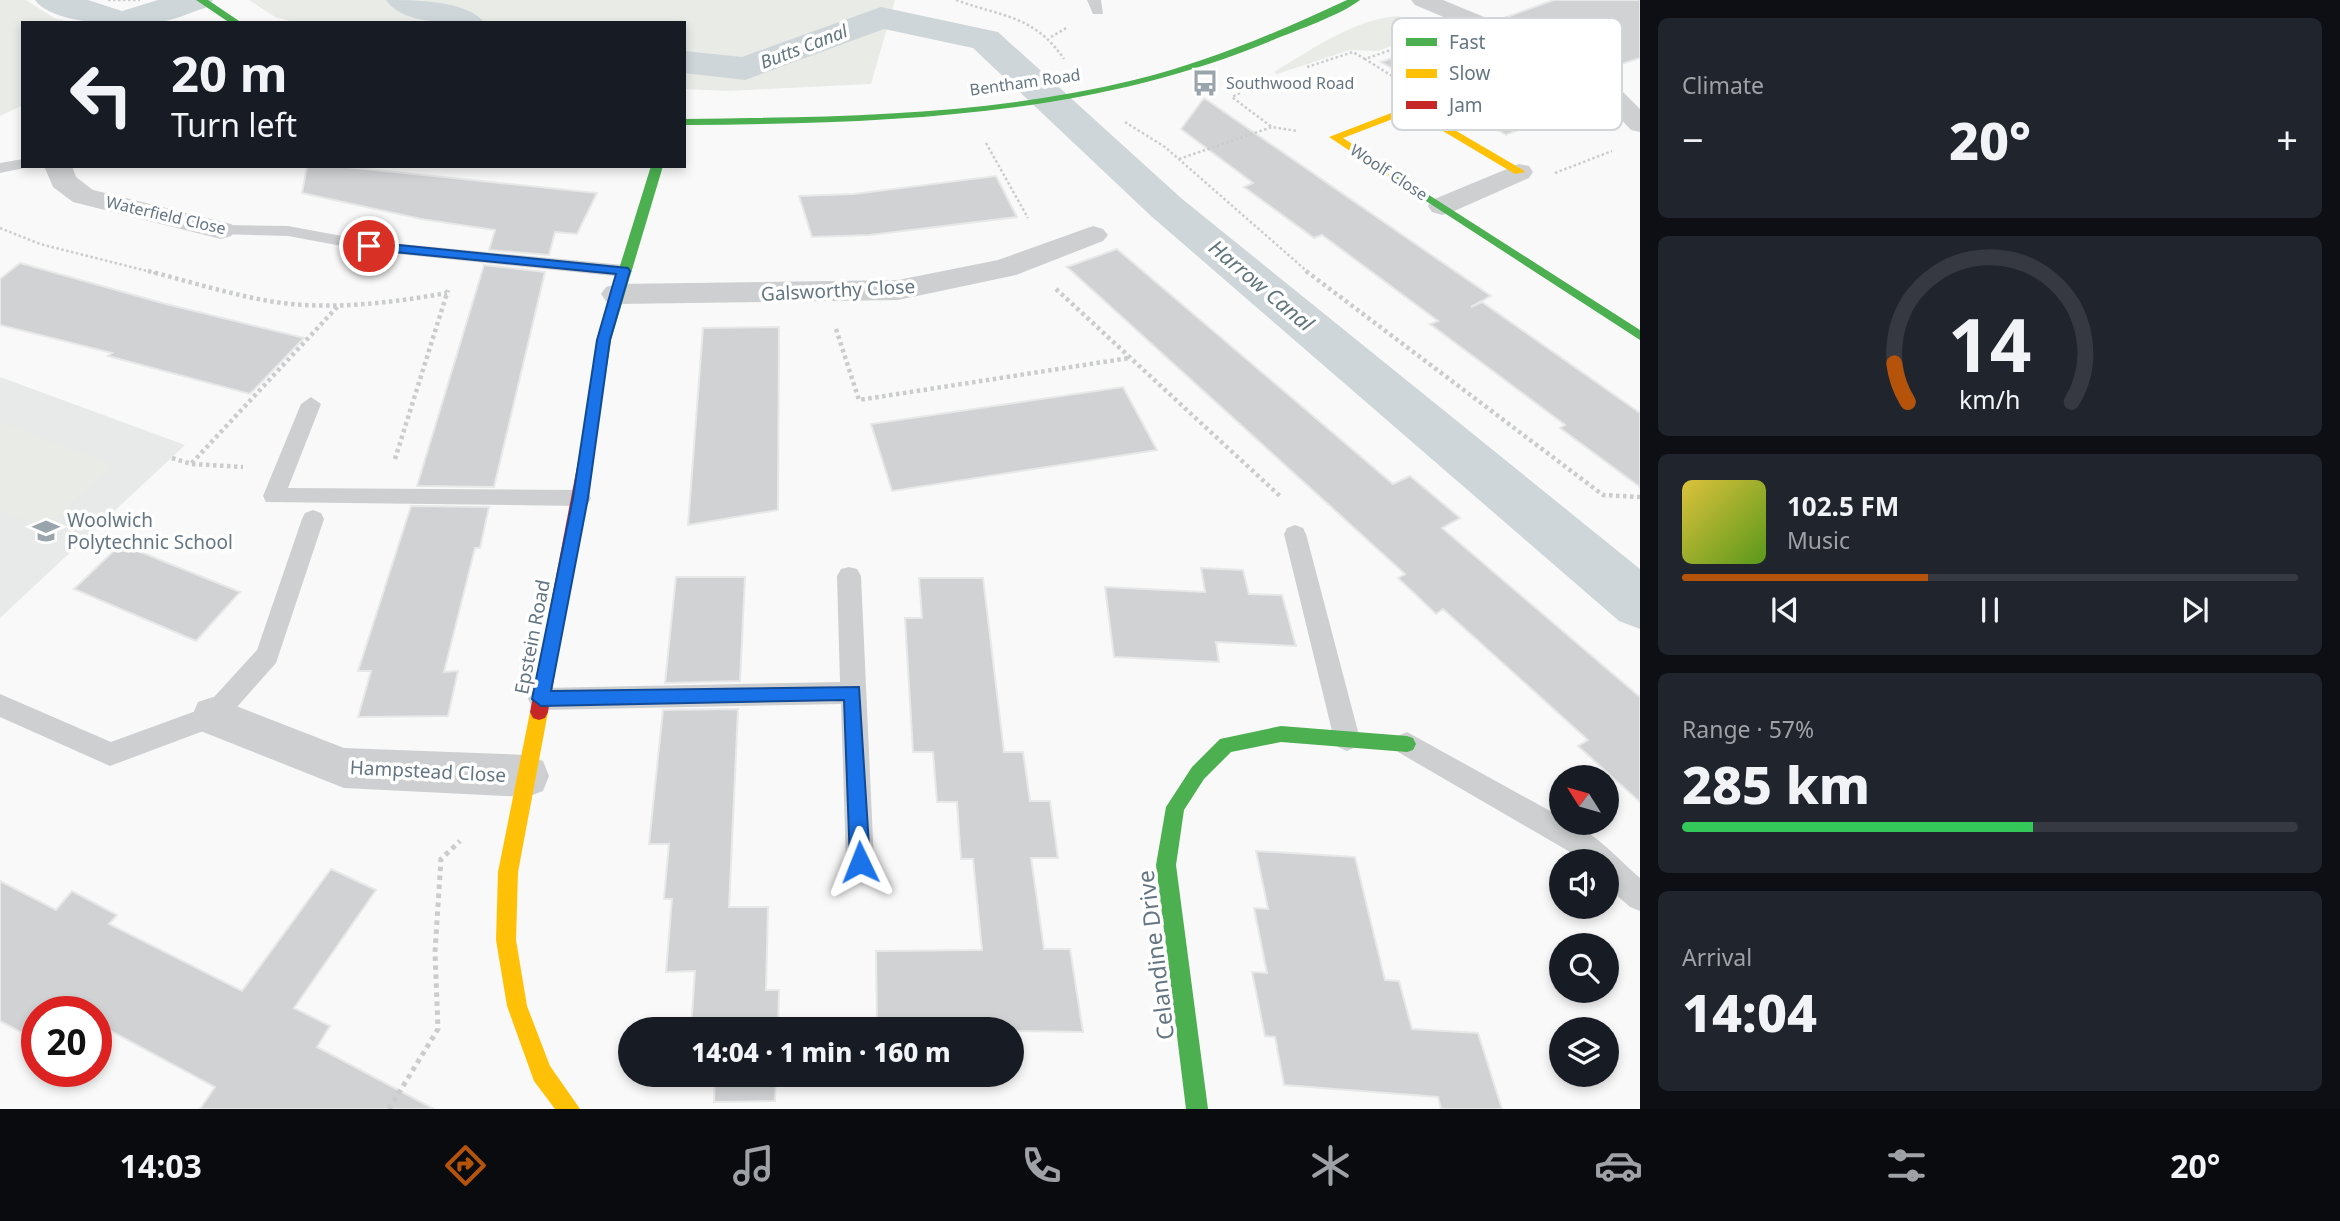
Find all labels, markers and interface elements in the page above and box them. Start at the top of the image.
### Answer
water label: Butts Canal [757,18,851,74]
legend [1392,18,1622,130]
text: Fast [1449,29,1486,55]
text: 20 m [171,40,288,106]
icon: left [56,49,147,140]
text: Slow [1449,60,1490,86]
street label: Bentham Road [968,63,1082,101]
bus stop icon: Southwood Road [1190,68,1220,98]
text: Climate [1682,69,1764,101]
place label: Southwood Road [1226,72,1354,94]
text: Jam [1447,92,1483,118]
text: Turn left [171,103,297,146]
text: 20° [1949,104,2031,175]
text: − [1682,113,1704,165]
text: + [2276,113,2298,165]
street label: Woolf Close [1346,139,1432,205]
street label: Waterfield Close [104,191,228,239]
pin [339,216,399,276]
icon: arrive [350,227,388,265]
water label: Harrow Canal [1203,233,1320,338]
street label: Galsworthy Close [760,273,916,307]
text: 14 [1948,295,2032,394]
text: km/h [1959,382,2021,416]
text: 102.5 FM [1787,488,1899,524]
place label: Woolwich Polytechnic School [67,507,233,555]
school or university icon: Woolwich Polytechnic School [31,516,61,546]
text: Music [1787,524,1850,556]
street label: Epstein Road [508,578,556,696]
icon: previous [1766,591,1804,629]
icon: pause [1971,591,2009,629]
icon: next [2176,591,2214,629]
text: Range · 57% [1682,713,1814,745]
text: 285 km [1682,748,1870,819]
street label: Hampstead Close [349,754,507,788]
north arrow [1549,765,1619,835]
map controls [1549,765,1619,1087]
position arrow [823,825,897,899]
button: sound [1549,849,1619,919]
street label: Celandine Drive [1129,868,1181,1042]
button: search [1549,933,1619,1003]
text: Arrival [1682,941,1752,973]
text: 14:04 [1682,976,1817,1047]
speed limit sign: 20 [21,996,112,1087]
button: layers [1549,1017,1619,1087]
text: 14:04 · 1 min · 160 m [691,1034,951,1070]
icon: directions [441,1141,490,1190]
icon: music [729,1141,778,1190]
icon: phone [1017,1141,1066,1190]
icon: climate [1306,1141,1355,1190]
icon: car [1594,1141,1643,1190]
icon: filters [1882,1141,1931,1190]
text: 14:03 [120,1144,202,1187]
text: 20° [2170,1144,2220,1187]

